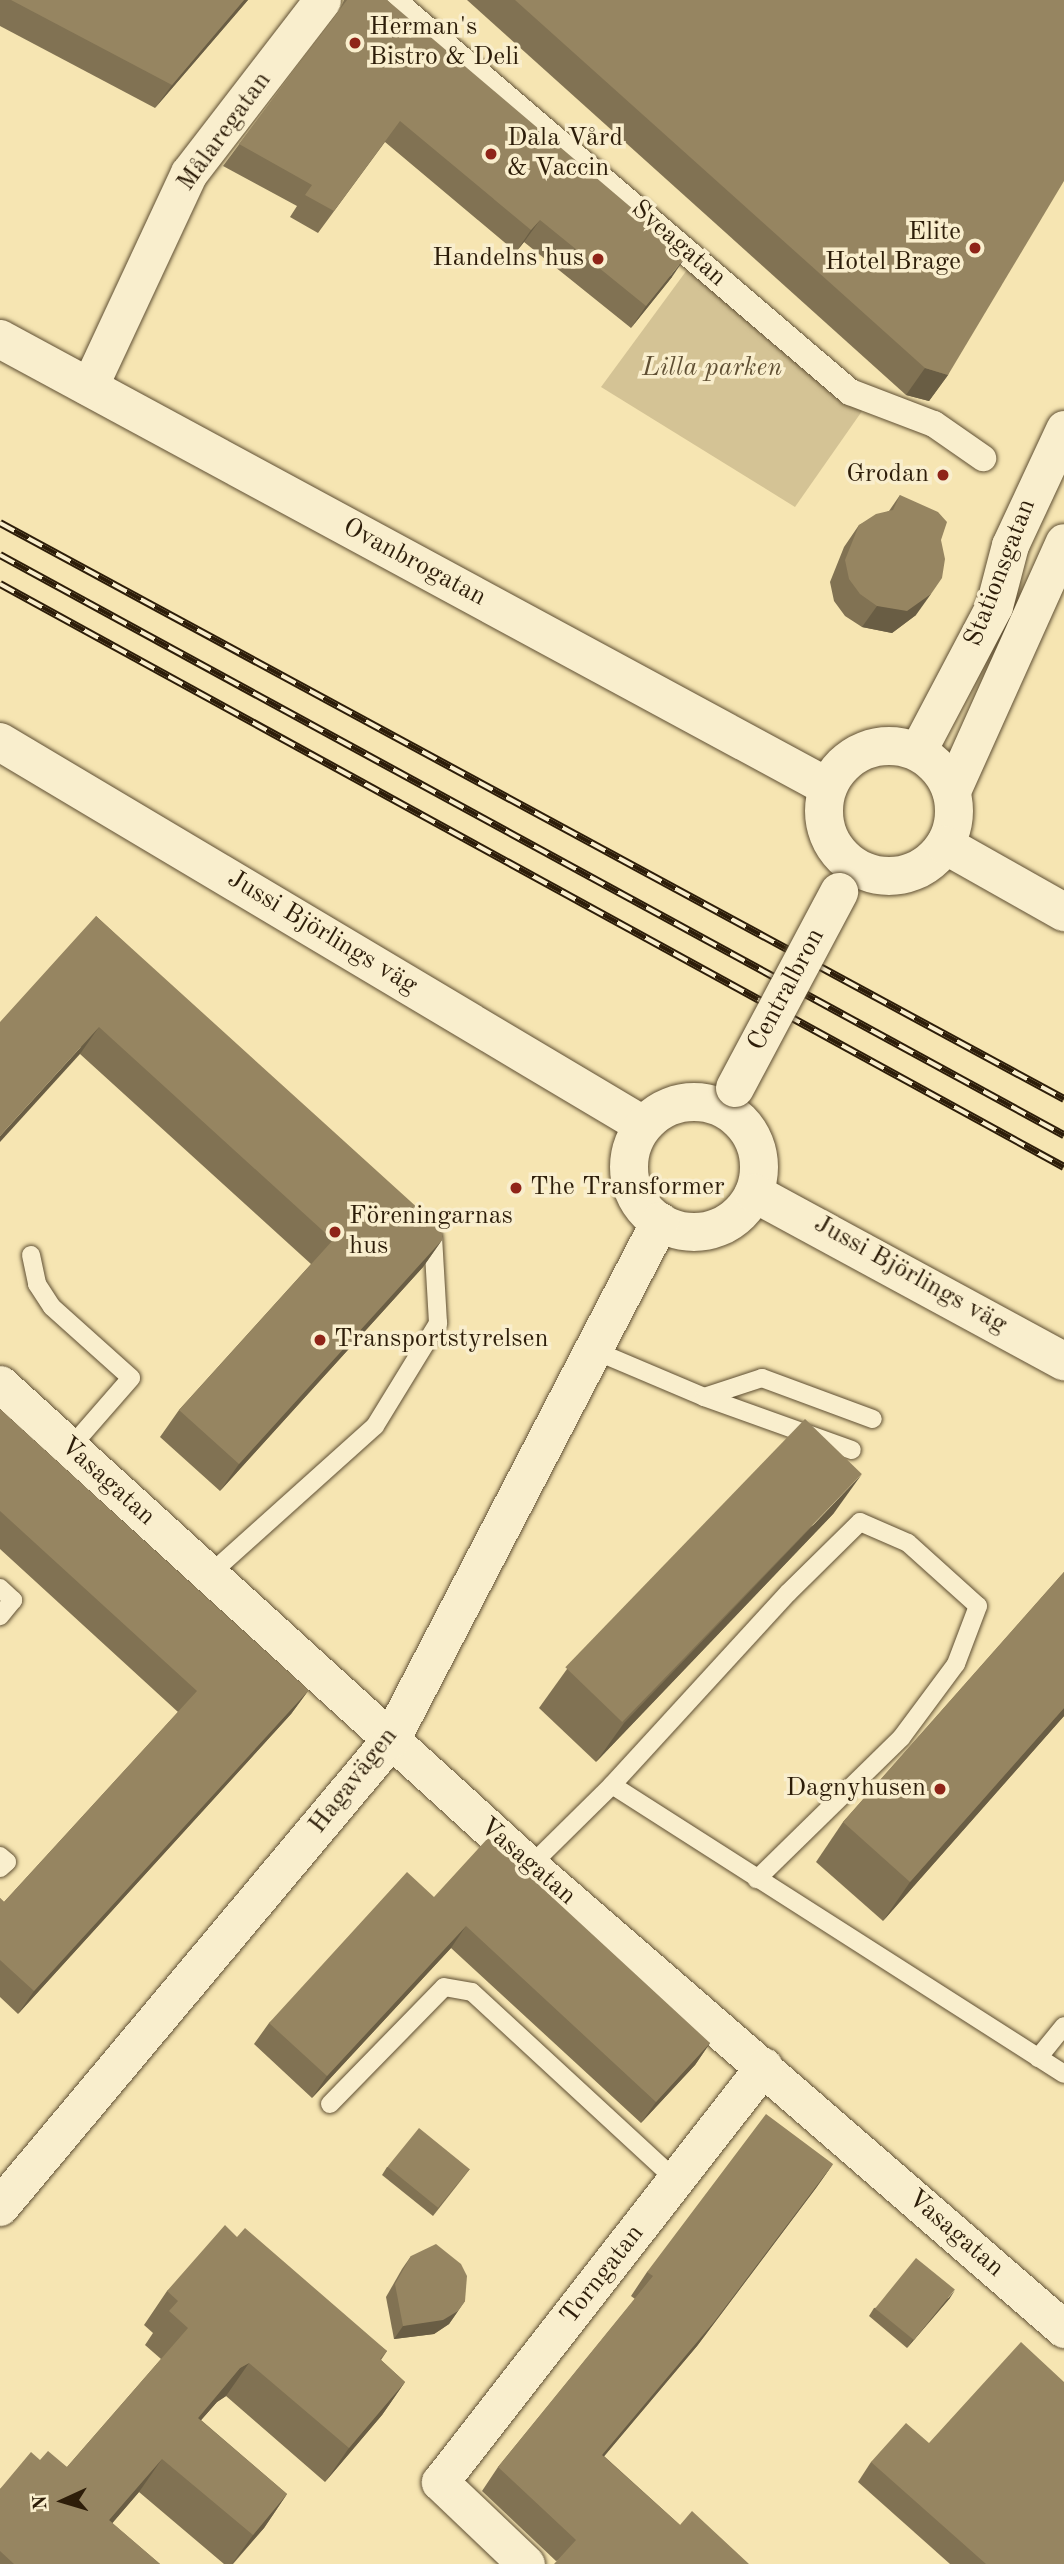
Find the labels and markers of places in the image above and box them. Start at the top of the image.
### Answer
place label: Herman's Bistro & Deli [369,12,519,74]
marker: Herman's Bistro & Deli [347,35,363,51]
place label: Dala Vård & Vaccin [507,123,623,184]
marker: Dala Vård & Vaccin [481,144,501,164]
place label: Elite Hotel Brage [825,217,961,278]
marker: Elite Hotel Brage [967,240,983,256]
place label: Handelns hus [432,243,584,275]
marker: Handelns hus [590,251,606,267]
place label: Grodan [846,459,929,491]
marker: Grodan [935,467,951,483]
place label: The Transformer [530,1172,725,1204]
marker: The Transformer [508,1180,524,1196]
place label: Föreningarnas hus [349,1201,513,1262]
marker: Föreningarnas hus [327,1224,343,1240]
place label: Transportstyrelsen [334,1324,549,1356]
marker: Transportstyrelsen [312,1332,328,1348]
place label: Dagnyhusen [786,1773,926,1805]
marker: Dagnyhusen [932,1781,948,1797]

